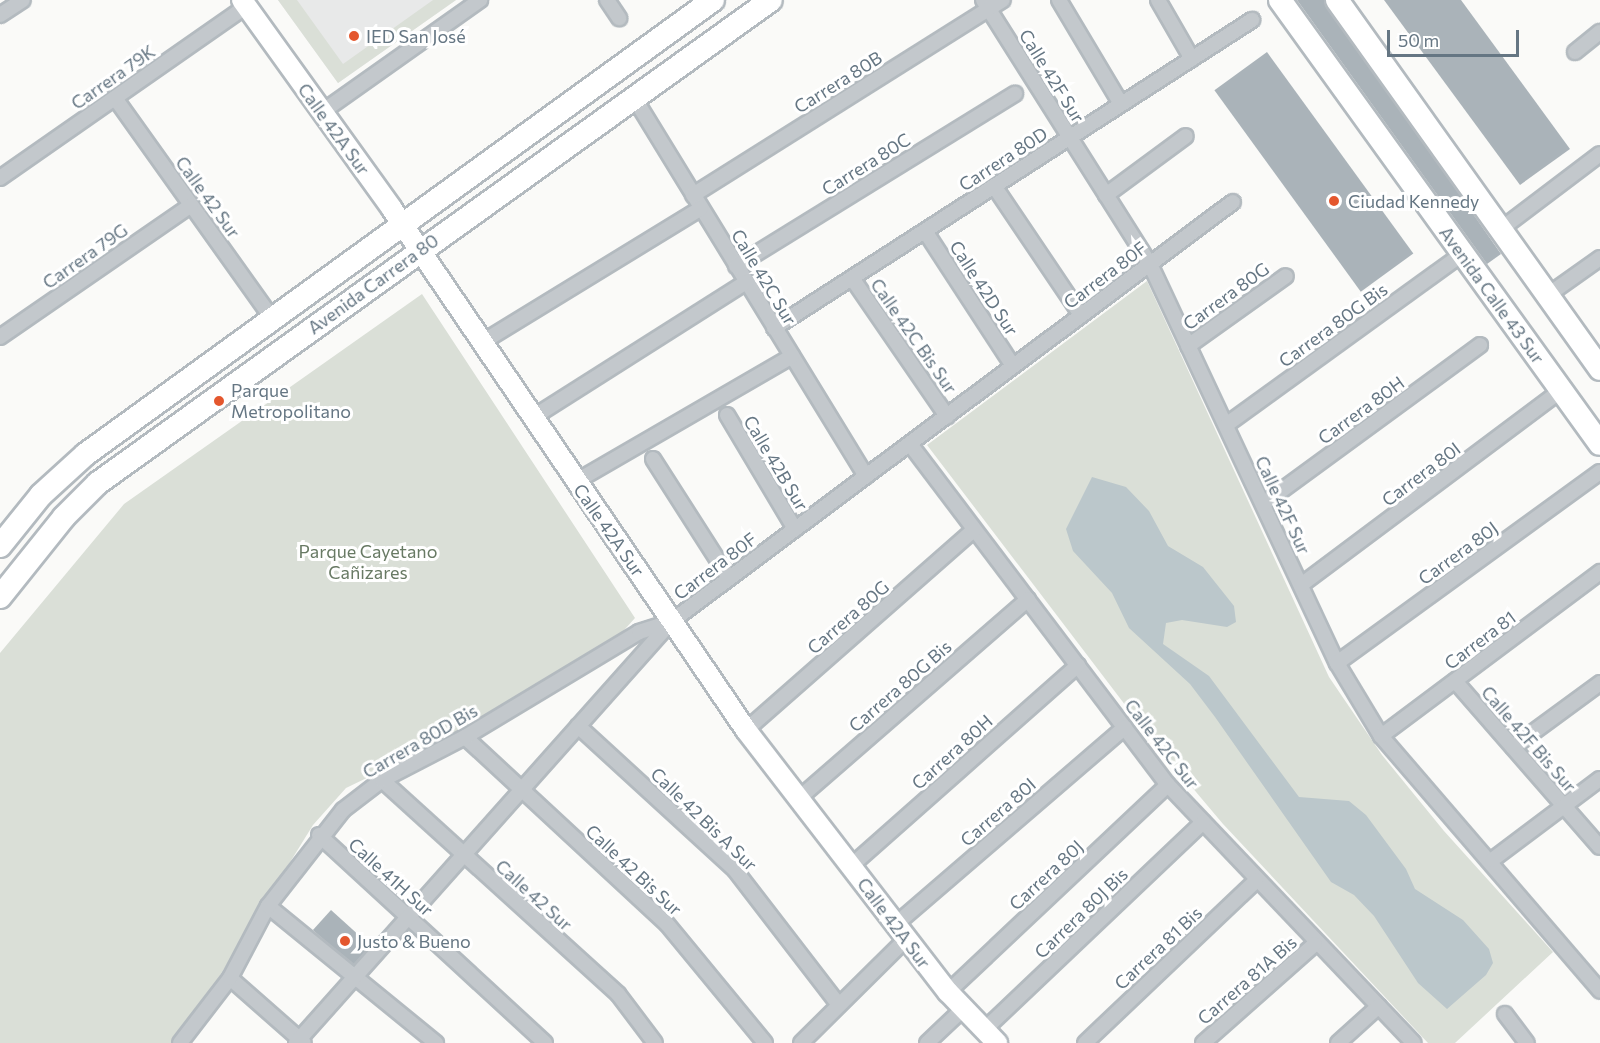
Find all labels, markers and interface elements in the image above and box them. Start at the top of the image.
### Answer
scale bar [1390,18,1522,56]
place label: IED San José [366,25,466,47]
street label: Calle 42F Sur [1015,25,1089,127]
marker: IED San José [347,29,361,43]
text: 50 m [1398,29,1439,51]
street label: Carrera 79K [67,40,159,114]
street label: Carrera 80B [790,46,886,118]
street label: Calle 42A Sur [294,79,374,179]
street label: Carrera 80D [955,122,1051,196]
street label: Carrera 80C [818,128,914,200]
street label: Calle 42 Sur [171,152,245,242]
place label: Ciudad Kennedy [1348,190,1479,212]
marker: Ciudad Kennedy [1325,192,1343,210]
street label: Carrera 79G [38,219,132,293]
street label: Avenida Calle 43 Sur [1435,222,1549,368]
street label: Calle 42C Sur [727,225,801,329]
street label: Avenida Carrera 80 [303,229,443,339]
street label: Calle 42D Sur [945,236,1023,340]
street label: Carrera 80F [1059,237,1151,313]
street label: Carrera 80G [1179,258,1273,334]
street label: Calle 42C Bis Sur [866,274,962,398]
street label: Carrera 80G Bis [1274,278,1392,372]
street label: Carrera 80H [1314,371,1408,449]
place label: Parque Metropolitano [231,380,351,422]
marker: Parque Metropolitano [212,394,226,408]
street label: Calle 42B Sur [739,411,813,515]
street label: Carrera 80I [1377,437,1465,511]
street label: Calle 42F Sur [1251,452,1315,558]
street label: Calle 42A Sur [569,480,649,580]
street label: Carrera 80J [1414,517,1502,589]
street label: Carrera 80F [669,528,761,604]
park label: Parque Cayetano Cañizares [299,541,437,584]
street label: Carrera 80G [803,576,893,658]
street label: Carrera 81 [1440,606,1520,674]
street label: Carrera 80G Bis [844,636,956,736]
street label: Calle 42F Bis Sur [1477,681,1581,797]
street label: Calle 42C Sur [1120,695,1204,793]
street label: Carrera 80D Bis [359,699,481,783]
street label: Carrera 80H [907,710,997,794]
street label: Calle 42 Bis A Sur [646,763,762,875]
street label: Carrera 80I [956,773,1040,851]
street label: Calle 42 Bis Sur [581,820,687,920]
street label: Calle 41H Sur [344,833,438,921]
street label: Carrera 80J [1005,835,1087,915]
street label: Calle 42 Sur [491,855,577,935]
street label: Carrera 80J Bis [1030,863,1132,963]
street label: Calle 42A Sur [853,873,935,973]
street label: Carrera 81 Bis [1110,902,1206,994]
place label: Justo & Bueno [357,930,471,952]
street label: Carrera 81A Bis [1193,931,1301,1029]
marker: Justo & Bueno [338,934,352,948]

